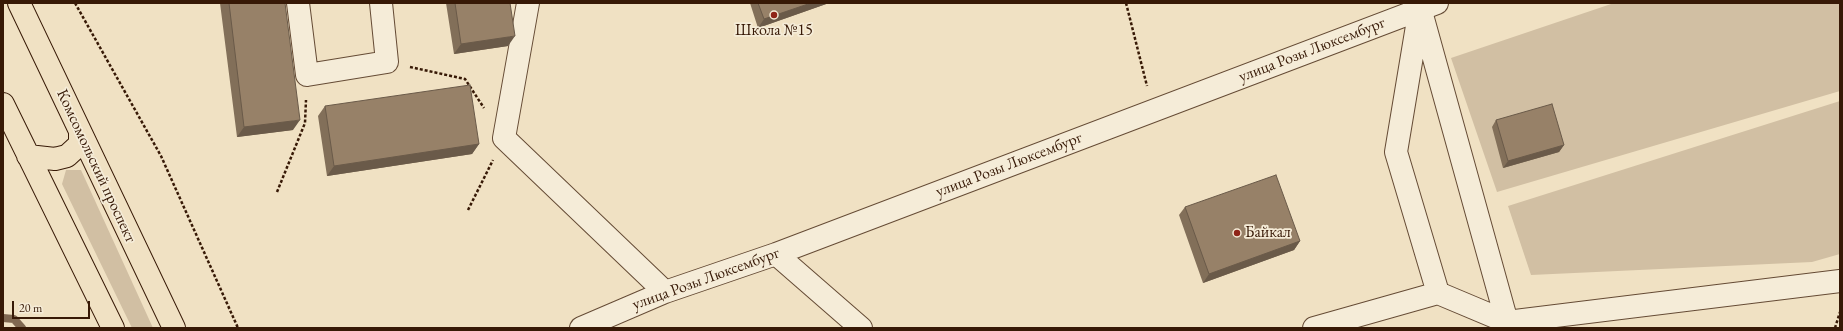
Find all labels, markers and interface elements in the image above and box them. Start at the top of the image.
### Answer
marker: Школа №15 [769,10,779,20]
street label: улица Розы Люксембург [1236,13,1388,87]
place label: Школа №15 [735,21,813,41]
street label: Комсомольский проспект [52,86,140,246]
street label: улица Розы Люксембург [933,128,1085,202]
place label: Байкал [1245,223,1291,243]
marker: Байкал [1232,228,1242,238]
street label: улица Розы Люксембург [630,243,782,315]
scale bar [14,293,92,319]
text: 20 m [19,300,42,316]

